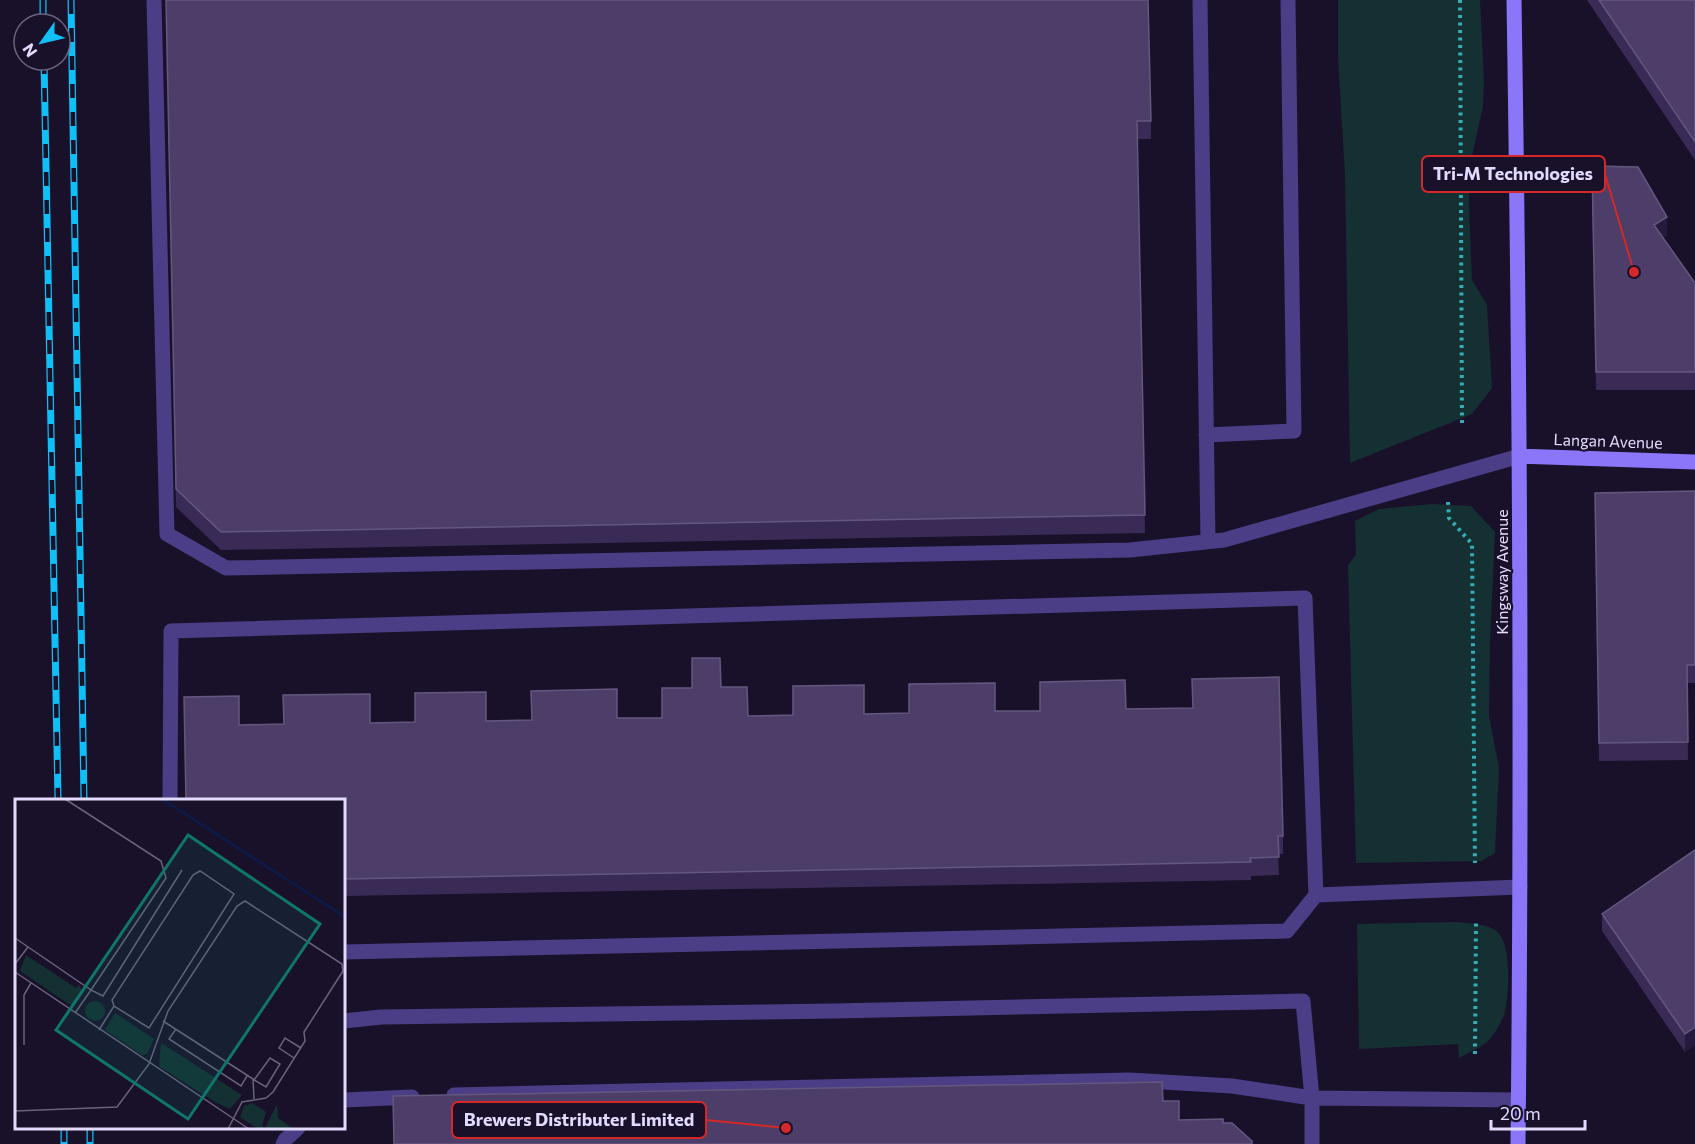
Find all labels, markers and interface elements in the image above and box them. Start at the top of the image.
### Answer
north arrow [12,12,72,72]
text: N [18,40,40,61]
callout: Tri-M Technologies [1422,156,1605,192]
text: Tri-M Technologies [1433,162,1593,184]
street label: Langan Avenue [1553,429,1663,452]
street label: Kingsway Avenue [1492,509,1511,635]
inset map [15,799,345,1129]
scale bar [1491,1093,1586,1131]
callout: Brewers Distributer Limited [452,1102,706,1138]
text: 20 m [1500,1102,1541,1124]
text: Brewers Distributer Limited [464,1108,694,1130]

